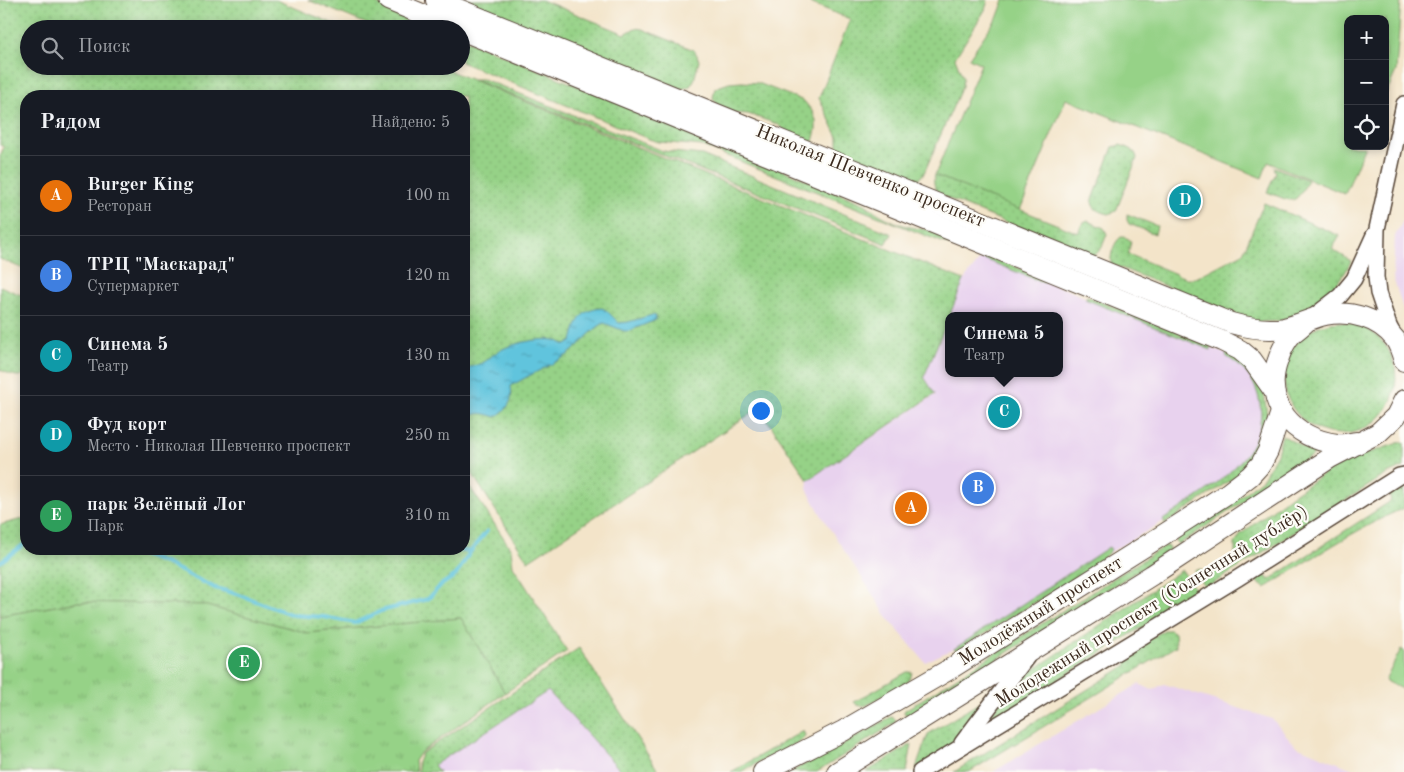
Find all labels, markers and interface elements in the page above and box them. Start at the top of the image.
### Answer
map controls [1344,15,1389,150]
button: + [1344,15,1389,60]
search box [20,20,470,75]
icon: search [38,34,66,62]
text: Поиск [78,38,130,57]
button: − [1344,60,1389,105]
button: locate [1344,105,1389,150]
text: Рядом [40,112,101,133]
text: Найдено: 5 [371,115,450,131]
street label: Николая Шевченко проспект [753,122,987,232]
text: Burger King [87,176,194,195]
pin: D [1169,182,1201,220]
text: A [50,188,62,204]
text: 100 m [405,188,450,204]
text: Ресторан [87,199,152,215]
text: ТРЦ "Маскарад" [87,256,235,275]
text: B [50,268,62,284]
text: 120 m [405,268,450,284]
text: Супермаркет [87,279,179,295]
popup [945,312,1063,377]
text: Синема 5 [963,325,1045,344]
text: Синема 5 [87,336,168,355]
text: C [51,348,61,364]
text: 130 m [405,348,450,364]
text: Театр [963,348,1005,364]
text: Театр [87,359,128,375]
pin: C [988,393,1020,431]
your location [748,398,774,424]
text: Фуд корт [87,416,167,435]
text: D [50,428,62,444]
text: 250 m [405,428,450,444]
text: Место · Николая Шевченко проспект [87,439,351,455]
pin: B [962,469,994,507]
pin: A [895,489,927,527]
text: парк Зелёный Лог [87,496,246,515]
street label: Молодежный проспект (Солнечный дублёр) [992,501,1312,712]
text: E [50,508,62,524]
text: 310 m [405,508,450,524]
text: Парк [87,519,124,535]
street label: Молодёжный проспект [956,554,1126,670]
pin: E [228,644,260,682]

